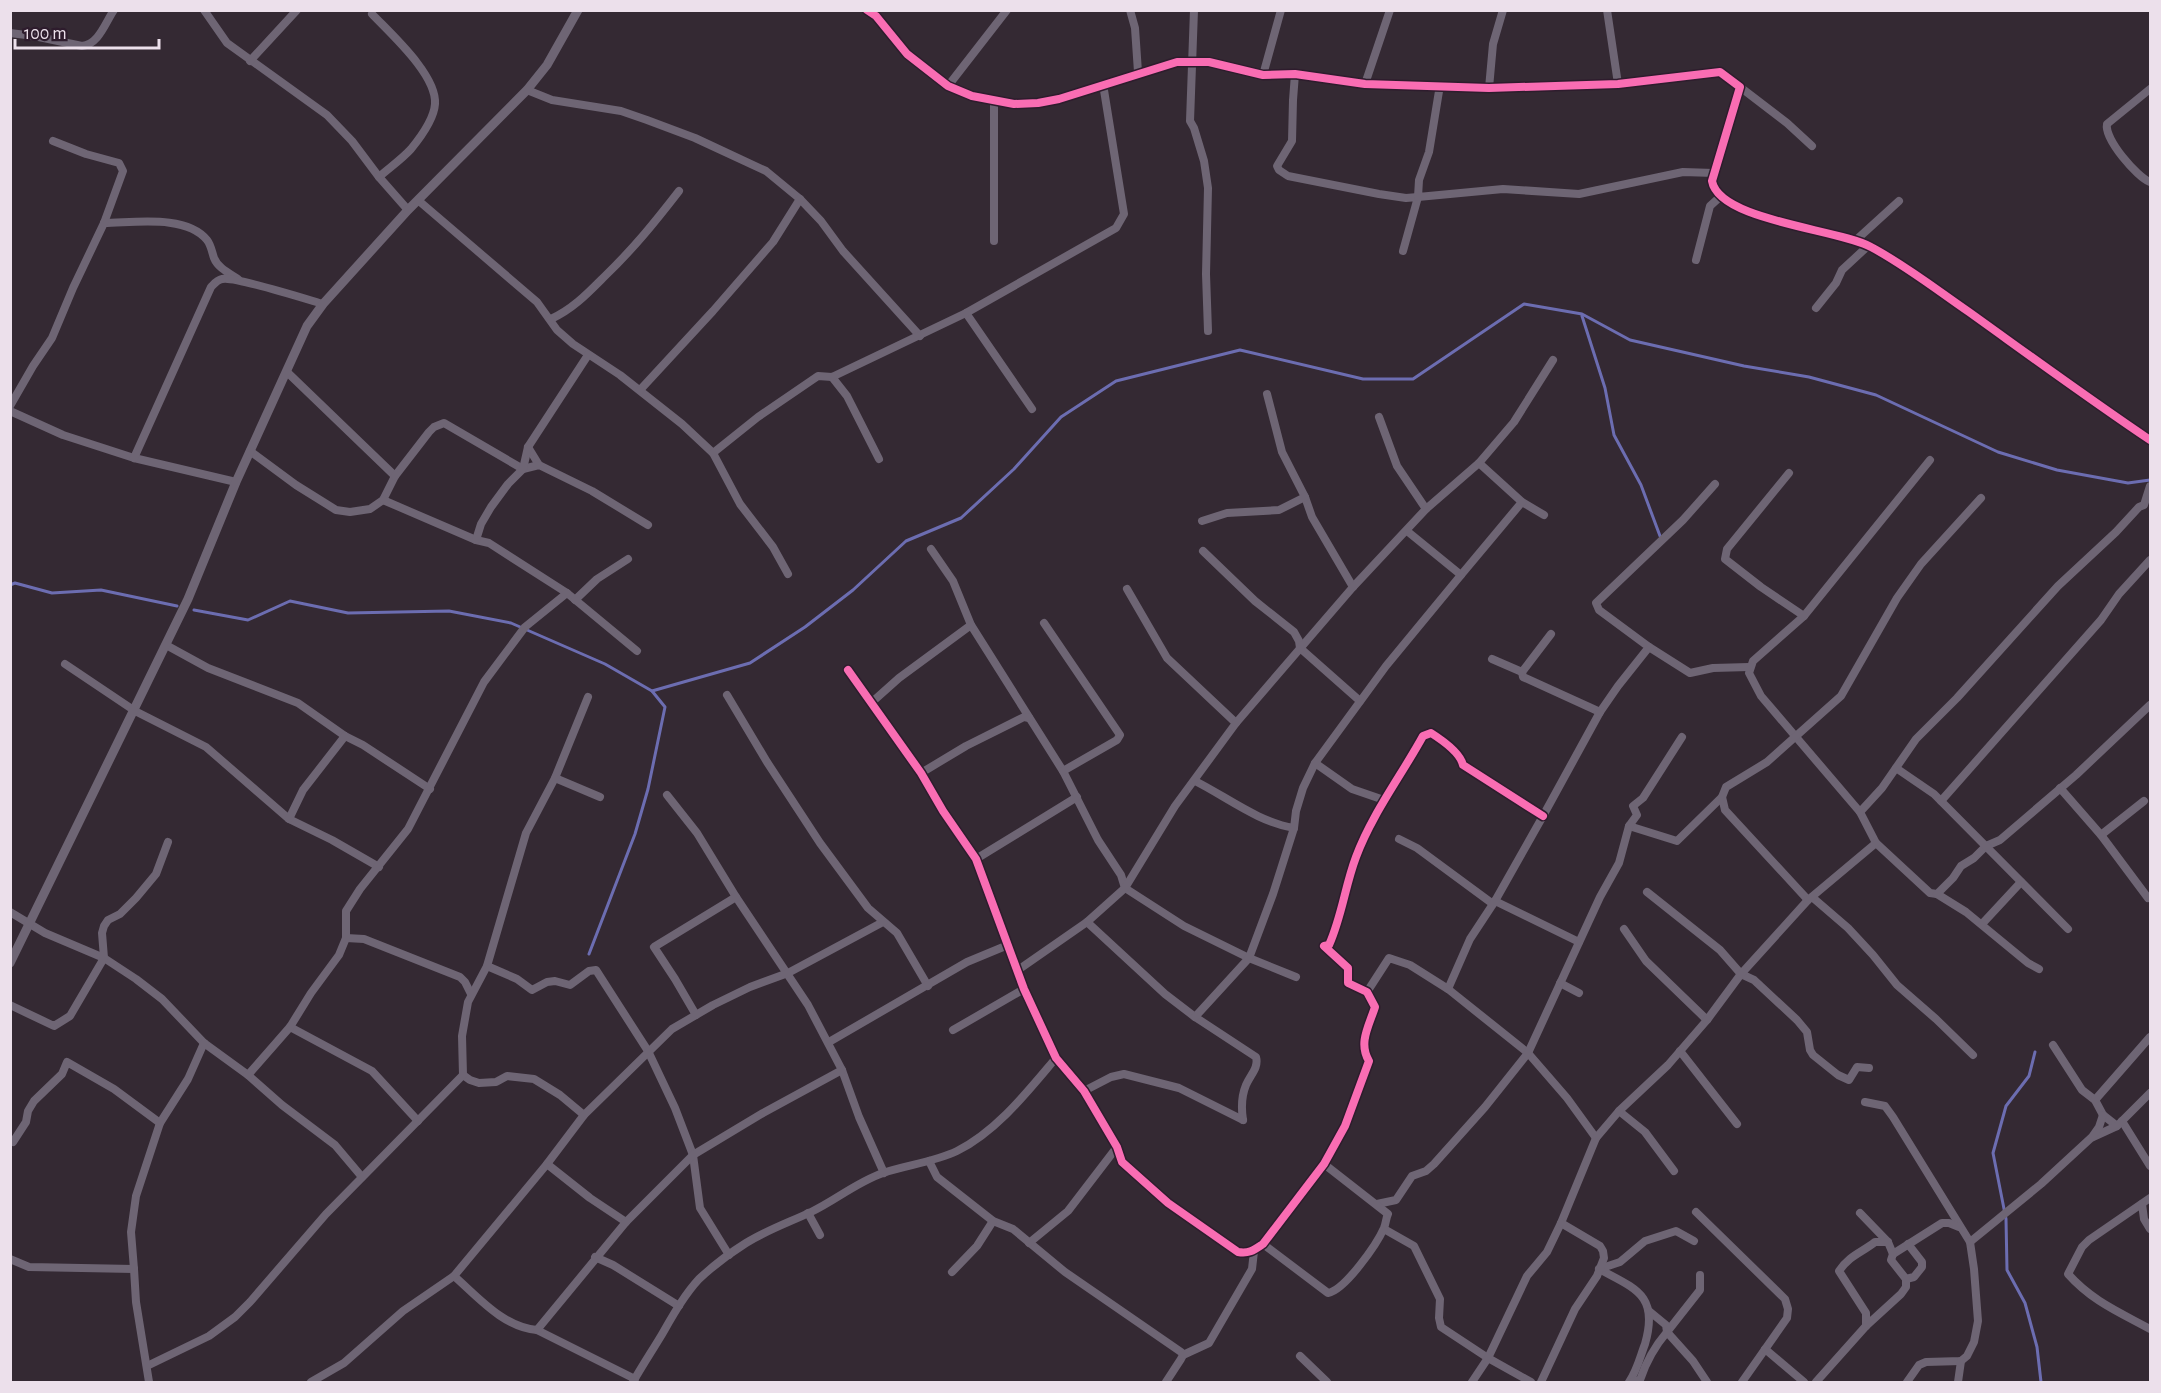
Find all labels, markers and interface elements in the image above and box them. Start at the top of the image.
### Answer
scale bar [15,12,159,50]
text: 100 m [24,25,67,43]

